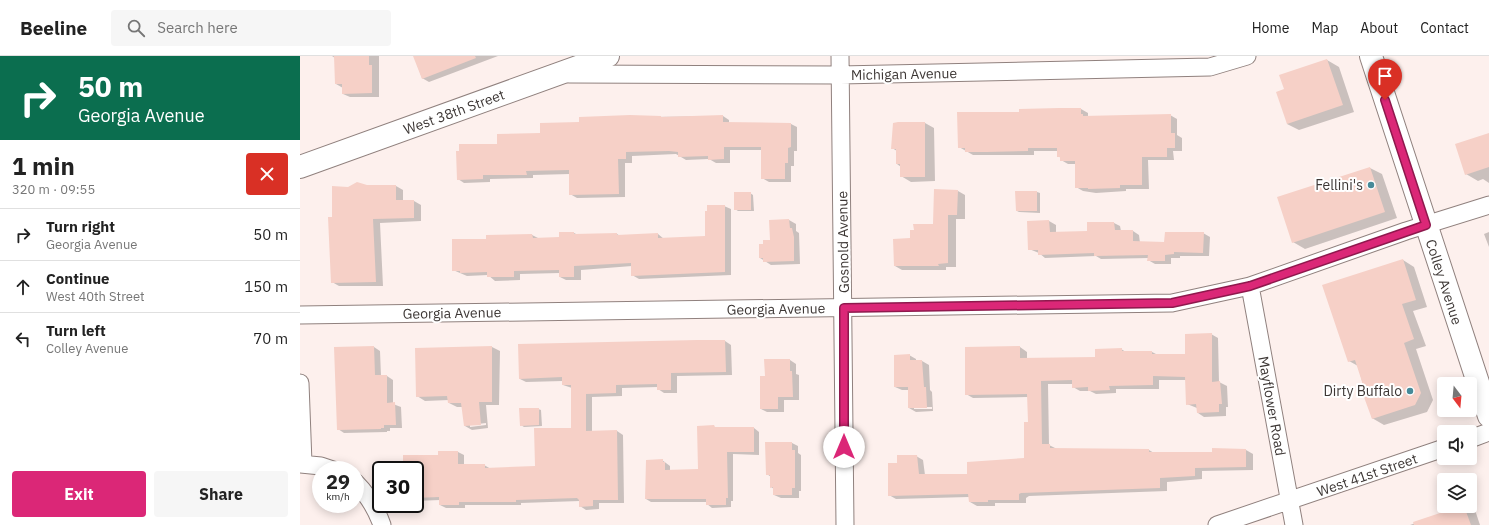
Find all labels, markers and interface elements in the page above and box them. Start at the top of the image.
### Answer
search box [111,10,391,46]
text: Beeline [20,16,87,40]
icon: search [125,17,147,39]
text: Search here [157,18,238,37]
text: Home [1252,19,1289,37]
text: Map [1311,19,1338,37]
text: About [1360,19,1398,37]
text: Contact [1420,19,1469,37]
pin [1368,59,1402,100]
street label: Michigan Avenue [851,64,958,84]
icon: arrive [1374,65,1396,87]
text: 50 m [78,68,143,105]
icon: right [12,72,64,124]
street label: West 38th Street [401,85,507,139]
text: Georgia Avenue [78,104,205,127]
text: 1 min [12,150,75,182]
button: close [246,153,288,195]
place label: Fellini's [1315,176,1363,194]
marker: Fellini's [1366,180,1376,190]
text: 320 m · 09:55 [12,181,95,198]
street label: Gosnold Avenue [833,190,853,293]
text: Turn right [46,217,115,236]
icon: right [12,224,34,246]
text: 50 m [253,225,288,244]
text: Georgia Avenue [46,236,137,253]
street label: Colley Avenue [1422,237,1466,327]
text: Continue [46,269,110,288]
icon: ahead [12,276,34,298]
text: 150 m [244,277,288,296]
text: West 40th Street [46,288,145,305]
street label: Georgia Avenue [727,299,826,319]
street label: Georgia Avenue [403,303,502,323]
text: Turn left [46,321,106,340]
icon: left [12,328,34,350]
text: 70 m [253,329,288,348]
text: Colley Avenue [46,340,128,357]
street label: Mayflower Road [1254,355,1290,457]
north arrow [1437,377,1477,417]
map controls [1437,377,1477,513]
place label: Dirty Buffalo [1323,382,1402,400]
marker: Dirty Buffalo [1405,386,1415,396]
button: sound [1437,425,1477,465]
position arrow [823,426,865,468]
street label: West 41st Street [1314,449,1420,501]
speed limit sign: 30 [372,461,424,513]
text: 29 [326,468,350,495]
button: Exit [12,471,146,517]
button: Share [154,471,288,517]
button: layers [1437,473,1477,513]
text: km/h [326,490,350,503]

